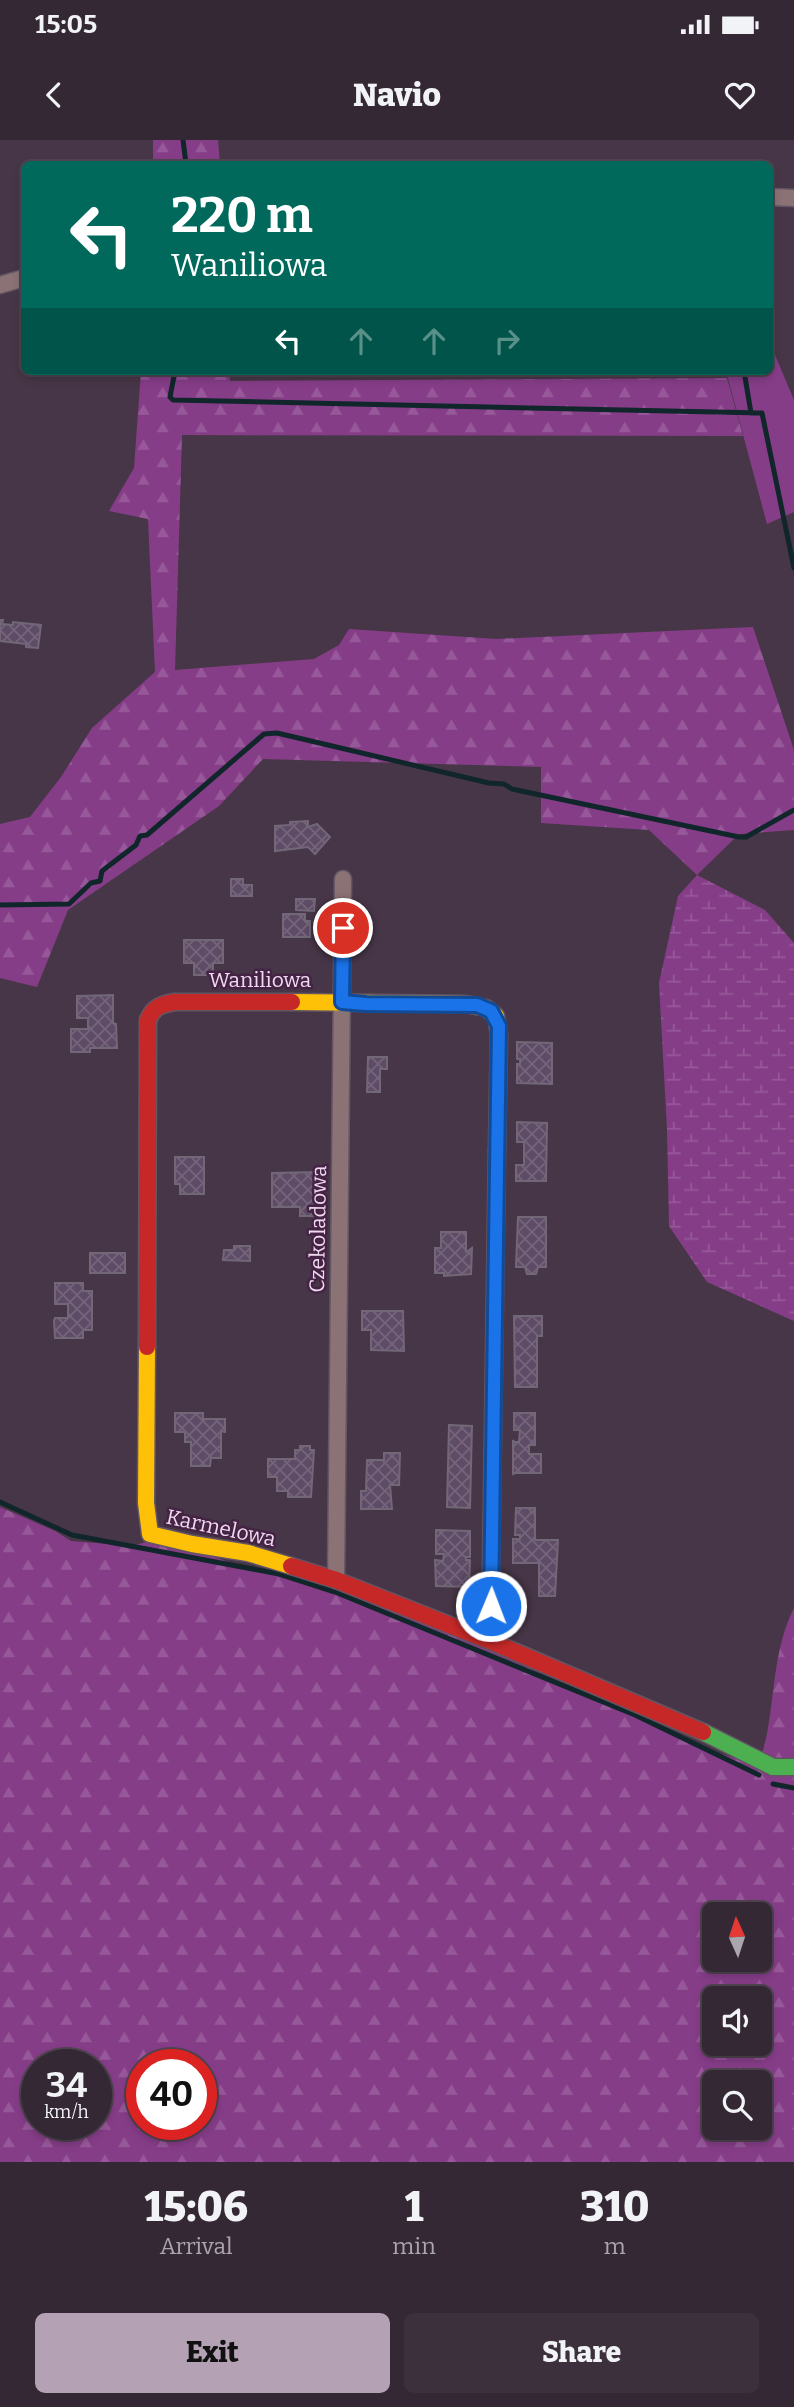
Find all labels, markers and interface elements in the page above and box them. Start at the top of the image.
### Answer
text: 15:05 [35,9,97,40]
icon: back [35,76,73,114]
text: Navio [353,76,441,114]
icon: heart [721,76,759,114]
text: 220 m [171,186,313,245]
icon: left [56,189,147,280]
text: Waniliowa [171,246,327,284]
icon: left [269,322,307,360]
icon: ahead [342,322,380,360]
icon: ahead [415,322,453,360]
icon: right [488,322,526,360]
pin [313,898,373,958]
icon: arrive [324,909,362,947]
street label: Waniliowa [209,967,312,993]
street label: Czekoladowa [304,1165,332,1293]
street label: Karmelowa [164,1504,279,1552]
position arrow [454,1569,528,1643]
north arrow [702,1902,772,1972]
map controls [702,1902,772,2140]
button: sound [702,1986,772,2056]
speed limit sign: 40 [126,2049,217,2140]
text: 34 [46,2064,87,2106]
button: search [702,2070,772,2140]
text: km/h [44,2101,89,2123]
text: 15:06 [144,2182,248,2232]
text: 1 [405,2182,423,2232]
text: 310 [580,2182,650,2232]
text: Arrival [160,2232,233,2260]
text: min [392,2232,436,2260]
text: m [604,2232,626,2260]
button: Exit [35,2313,390,2393]
button: Share [404,2313,759,2393]

